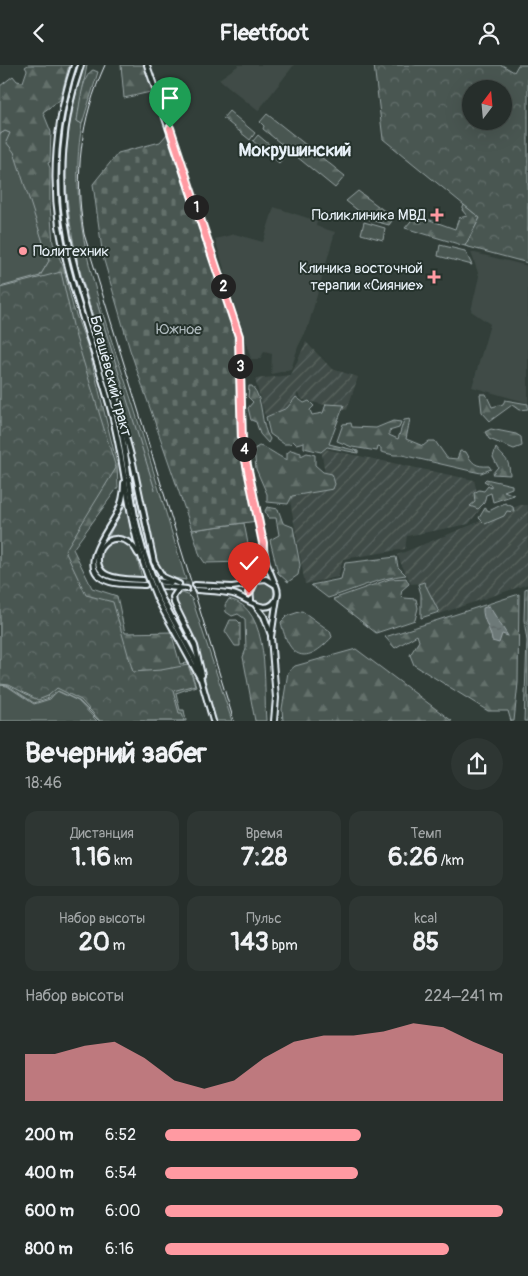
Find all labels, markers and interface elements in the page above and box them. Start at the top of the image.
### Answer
icon: back [25,19,53,47]
text: Fleetfoot [219,19,309,47]
icon: person [475,19,503,47]
pin [149,77,191,128]
north arrow [462,80,512,130]
map controls [462,80,512,130]
icon: arrive [156,84,184,112]
district label: Мокрушинский [239,139,351,162]
pin: 1 [184,195,208,219]
text: 1 [194,199,199,216]
place label: Поликлиника МВД [312,206,427,225]
marker: Поликлиника МВД [430,208,444,222]
place label: Политехник [33,242,109,261]
marker: Политехник [17,245,29,257]
place label: Клиника восточной терапии «Сияние» [299,259,423,295]
marker: Клиника восточной терапии «Сияние» [427,270,441,284]
pin: 2 [210,273,236,299]
text: 2 [220,278,227,295]
street label: Богашёвский тракт [85,314,136,439]
park label: Южное [156,320,202,339]
pin: 3 [228,353,252,379]
text: 3 [237,358,244,375]
pin: 4 [232,437,256,461]
text: 4 [240,441,249,458]
pin [228,542,270,593]
icon: check [235,549,263,577]
text: Вечерний забег [25,736,207,771]
button: share [451,738,503,790]
text: 18:46 [25,773,62,793]
text: Дистанция [70,825,134,842]
text: Время [245,825,283,842]
text: Темп [410,825,442,842]
text: 1.16 [72,842,111,873]
text: 7:28 [241,842,287,873]
text: 6:26 [388,842,438,873]
text: km [111,852,132,869]
text: /km [438,852,464,869]
text: Набор высоты [59,910,145,927]
text: Пульс [246,910,282,927]
text: kcal [415,910,437,927]
text: 20 [79,927,110,958]
text: 143 [230,927,269,958]
text: 85 [413,927,439,958]
text: m [110,937,125,954]
text: bpm [269,937,298,954]
text: Набор высоты [25,986,124,1006]
text: 224–241 m [424,986,503,1006]
text: 200 m [25,1125,73,1145]
text: 6:52 [105,1125,136,1145]
text: 400 m [25,1163,74,1183]
text: 6:54 [105,1163,137,1183]
text: 600 m [25,1201,74,1221]
text: 6:00 [105,1201,140,1221]
text: 800 m [25,1239,73,1259]
text: 6:16 [105,1239,134,1259]

